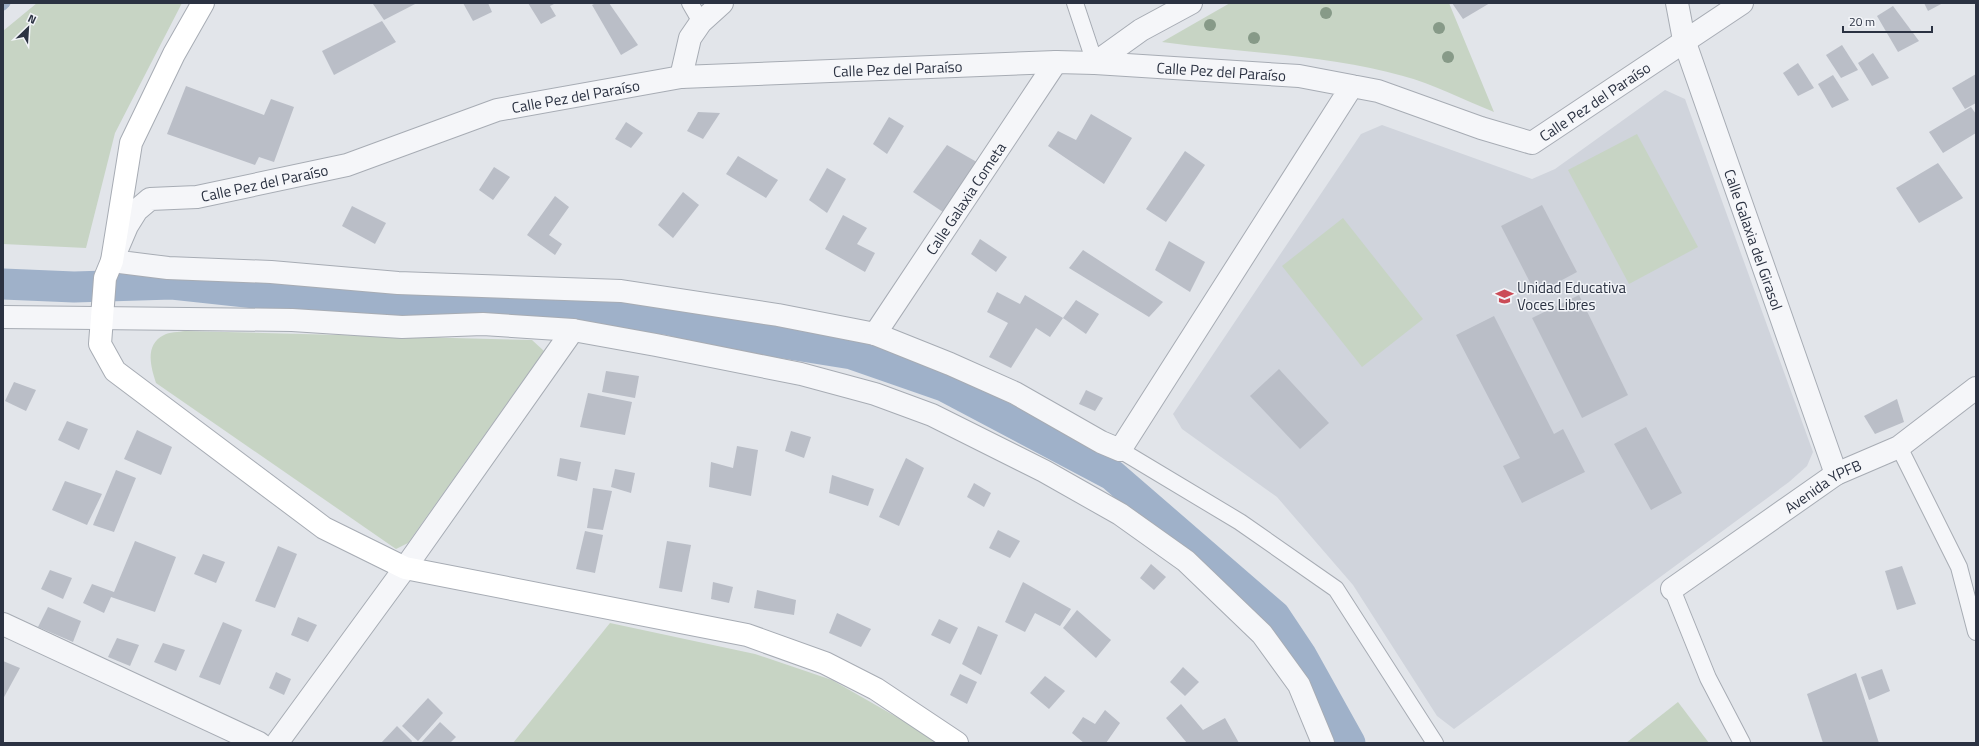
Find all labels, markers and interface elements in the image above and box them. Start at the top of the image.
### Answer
north arrow [8,8,48,48]
scale bar [1843,8,1932,34]
text: N [25,10,39,28]
text: 20 m [1849,12,1875,31]
street label: Calle Pez del Paraíso [833,54,963,82]
street label: Calle Pez del Paraíso [1156,55,1287,87]
street label: Calle Pez del Paraíso [1534,56,1655,147]
street label: Calle Pez del Paraíso [510,73,641,119]
street label: Calle Galaxia Cometa [919,137,1011,259]
street label: Calle Pez del Paraíso [199,158,330,207]
street label: Calle Galaxia del Girasol [1719,166,1789,313]
place label: Unidad Educativa Voces Libres [1517,276,1626,316]
school or university icon: Unidad Educativa Voces Libres [1494,286,1514,306]
street label: Avenida YPFB [1779,453,1865,518]

